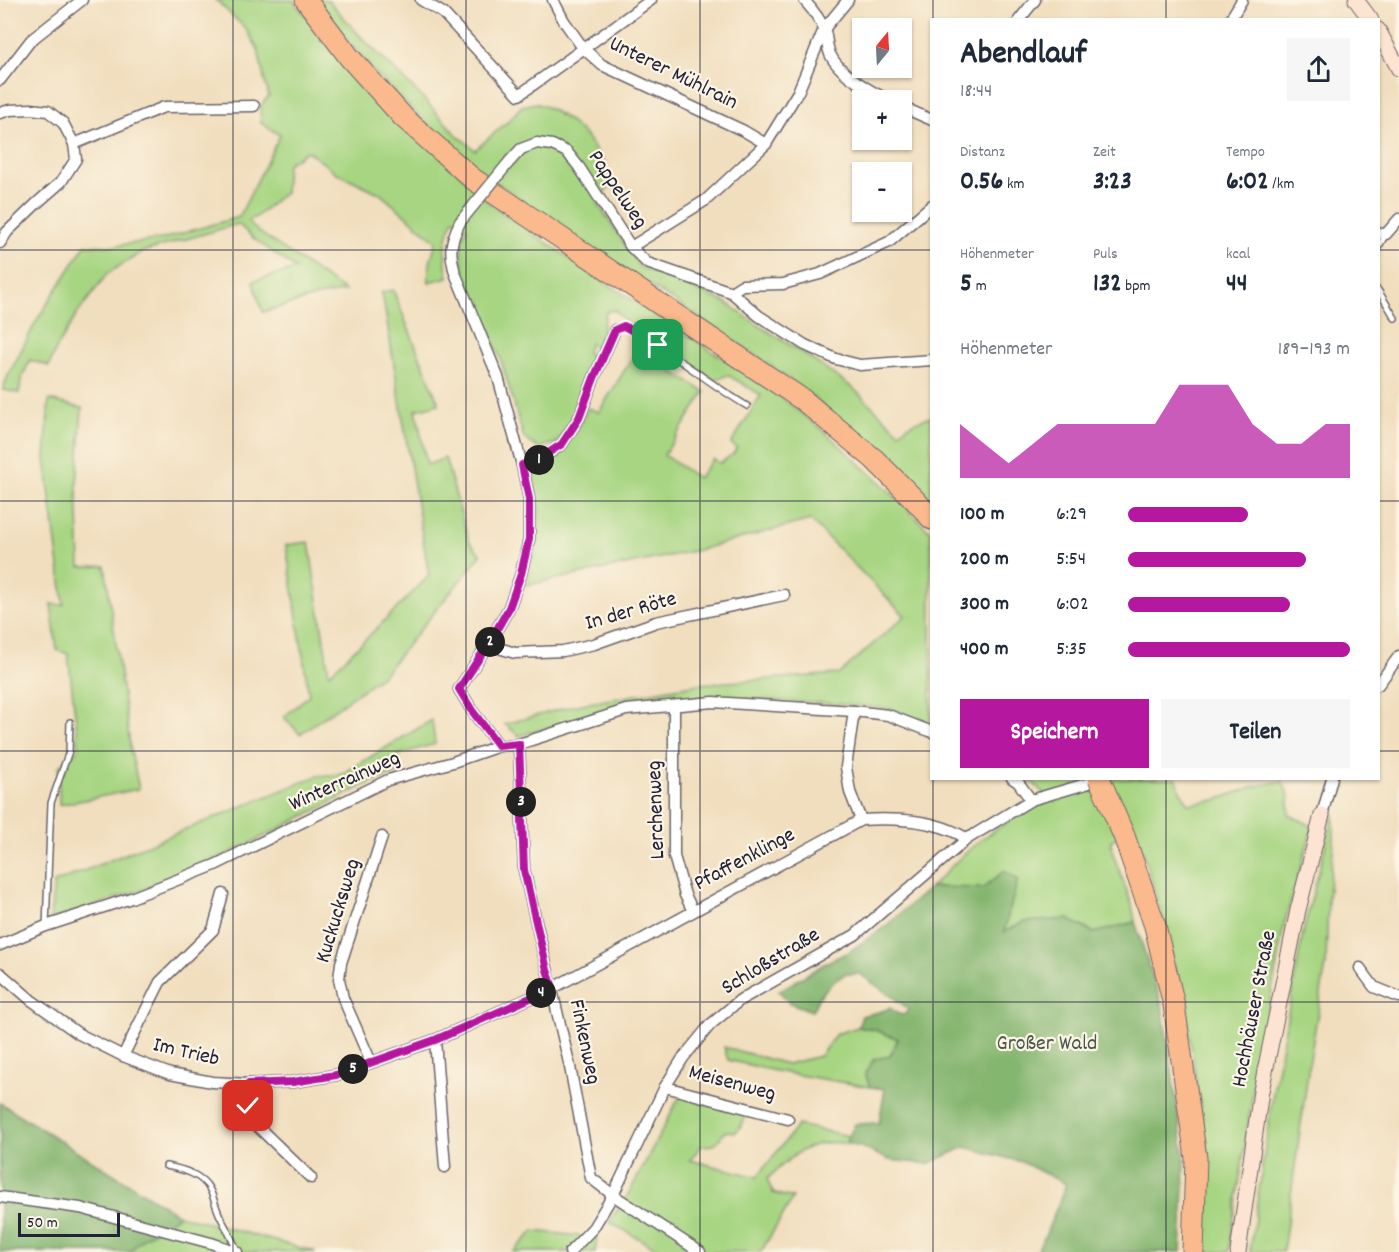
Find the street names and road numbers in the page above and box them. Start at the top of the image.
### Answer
street label: Unterer Mühlrain [603,29,743,119]
street label: Pappelweg [579,144,655,236]
street label: In der Röte [582,584,680,640]
street label: Winterrainweg [284,744,406,820]
street label: Lerchenweg [640,760,674,860]
street label: Pfaffenklinge [689,820,801,900]
street label: Kuckucksweg [308,855,370,967]
street label: Schloßstraße [716,920,826,1004]
street label: Hochhäuser Straße [1225,928,1285,1090]
street label: Finkenweg [560,997,608,1087]
street label: Im Trieb [150,1030,222,1076]
street label: Meisenweg [685,1057,779,1111]

